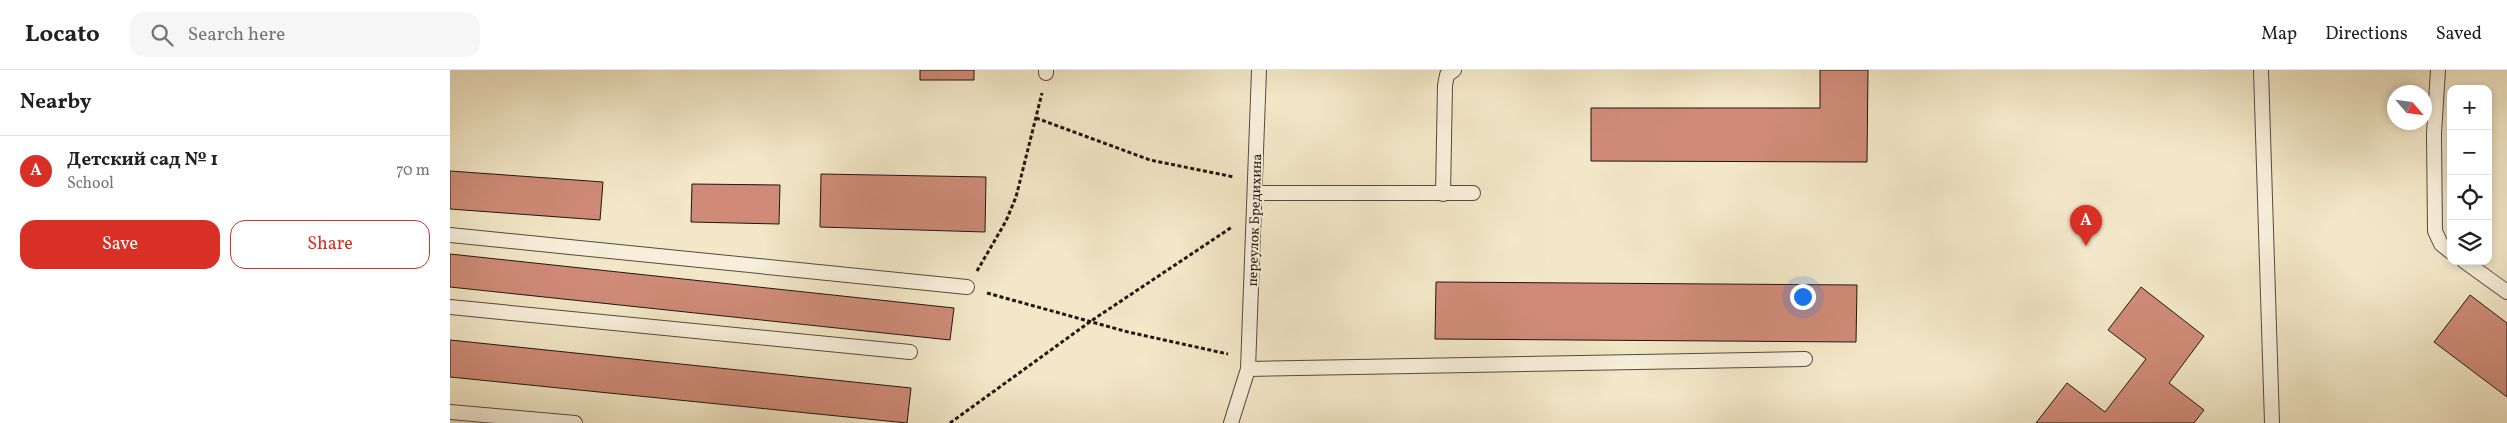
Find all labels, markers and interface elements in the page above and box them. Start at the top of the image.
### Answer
search box [130,12,480,57]
text: Locato [25,18,100,52]
icon: search [148,21,176,49]
text: Search here [188,22,285,48]
text: Map [2261,22,2297,47]
text: Directions [2325,22,2408,47]
text: Saved [2436,22,2482,47]
north arrow [2387,85,2432,130]
map controls [2447,85,2492,265]
button: + [2447,85,2492,130]
text: Nearby [20,88,91,117]
button: − [2447,130,2492,175]
text: Детский сад № 1 [67,147,218,173]
street label: переулок Бредихина [1244,153,1267,287]
text: A [30,160,42,182]
text: 70 m [396,160,430,182]
text: School [67,173,114,195]
button: locate [2447,175,2492,220]
pin: A [2070,205,2102,246]
button: Save [20,220,220,269]
button: Share [230,220,430,269]
button: layers [2447,220,2492,265]
your location [1790,284,1816,310]

